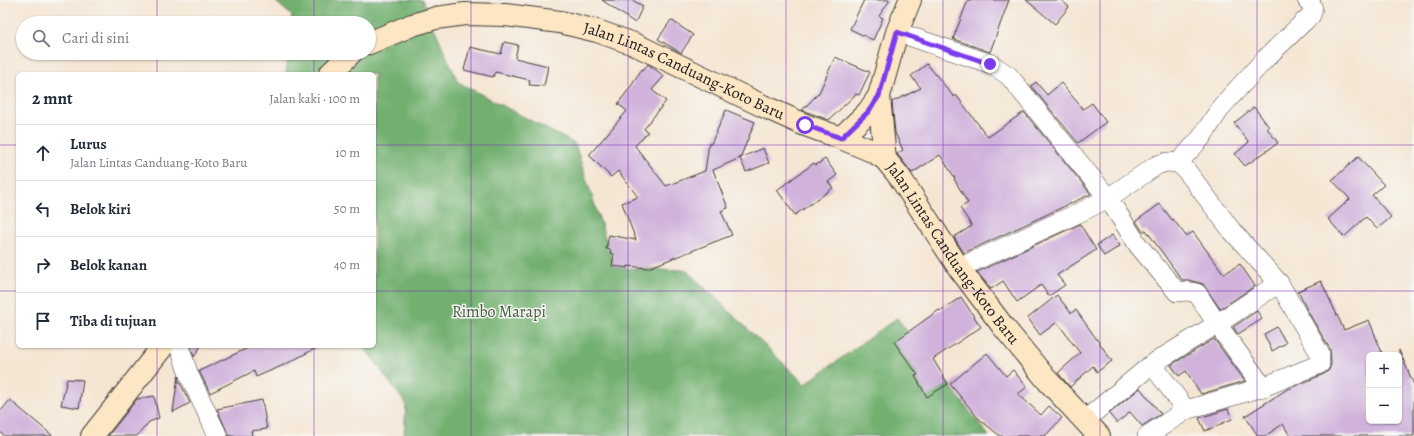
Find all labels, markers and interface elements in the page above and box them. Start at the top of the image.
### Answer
search box [16,16,376,60]
street label: Jalan Lintas Canduang-Koto Baru [581,17,788,125]
icon: search [30,27,52,49]
text: Cari di sini [62,28,129,48]
route end [981,55,999,73]
text: 2 mnt [32,87,73,110]
text: Jalan kaki · 100 m [269,90,360,107]
route start [796,116,814,134]
text: Lurus [70,134,107,154]
icon: ahead [32,142,54,164]
text: 10 m [335,144,360,161]
text: Jalan Lintas Canduang-Koto Baru [70,154,247,171]
street label: Jalan Lintas Canduang-Koto Baru [881,157,1025,349]
icon: left [32,198,54,220]
text: Belok kiri [70,199,131,219]
text: 50 m [334,200,360,217]
icon: right [32,254,54,276]
text: Belok kanan [70,255,147,275]
text: 40 m [334,256,360,273]
park label: Rimbo Marapi [452,301,546,323]
icon: arrive [32,310,54,332]
text: Tiba di tujuan [70,311,156,331]
map controls [1366,352,1402,424]
button: + [1366,352,1402,388]
button: − [1366,388,1402,424]

